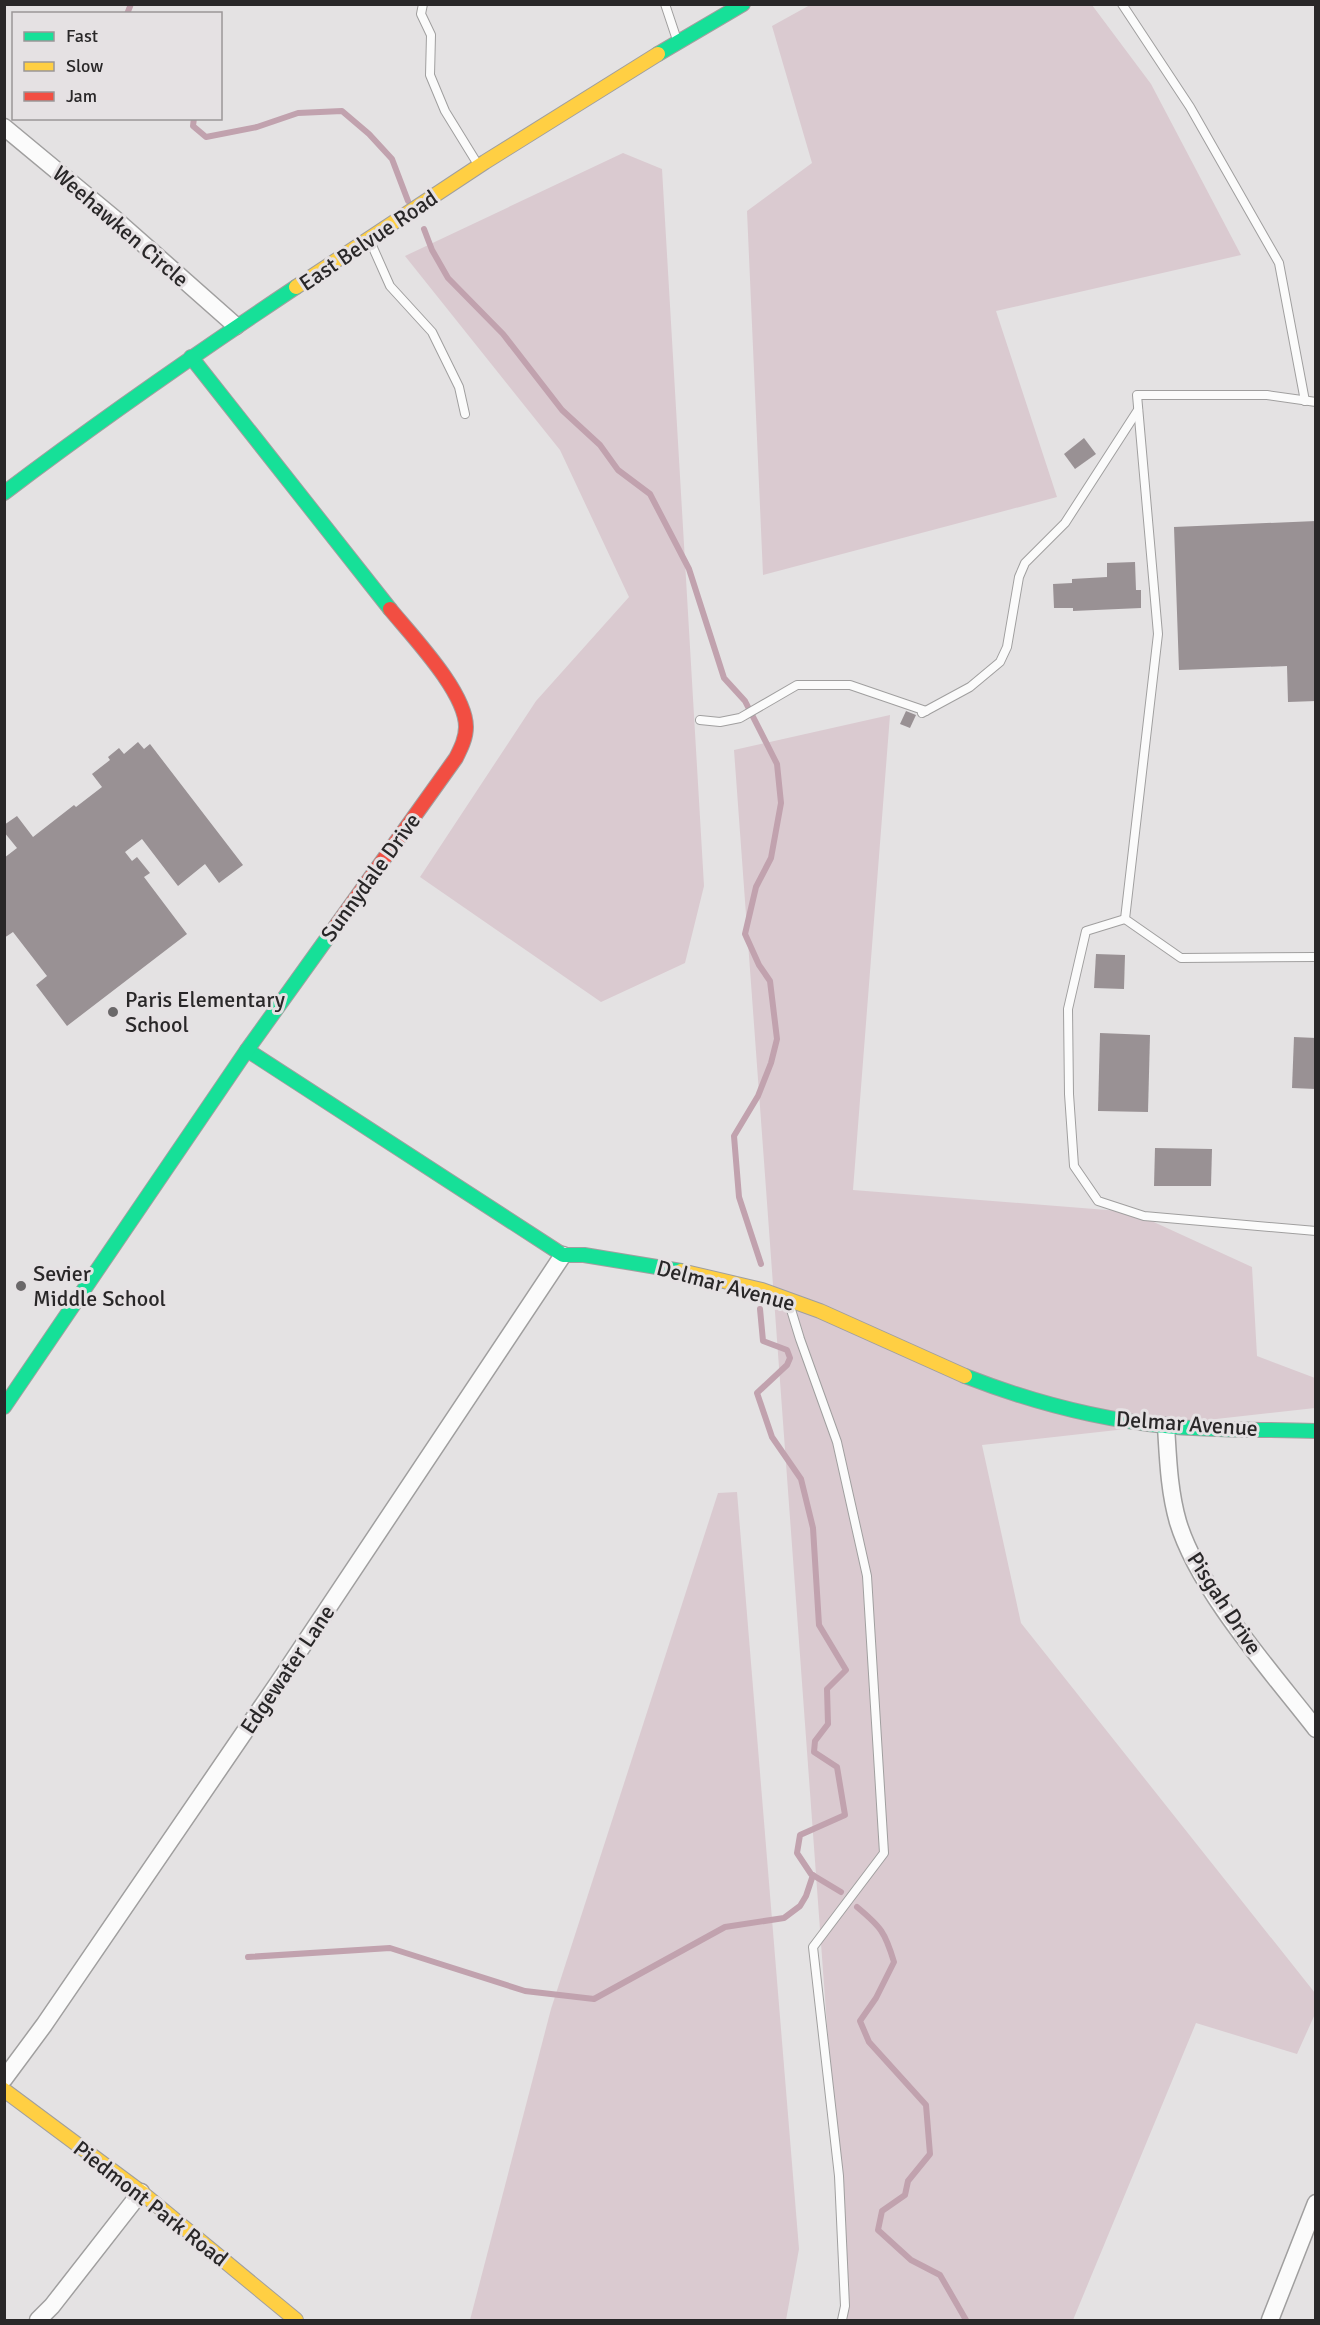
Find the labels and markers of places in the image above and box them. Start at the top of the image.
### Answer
place label: Paris Elementary School [125,986,286,1038]
marker: Paris Elementary School [106,1005,120,1019]
place label: Sevier Middle School [33,1260,166,1312]
marker: Sevier Middle School [14,1279,28,1293]

